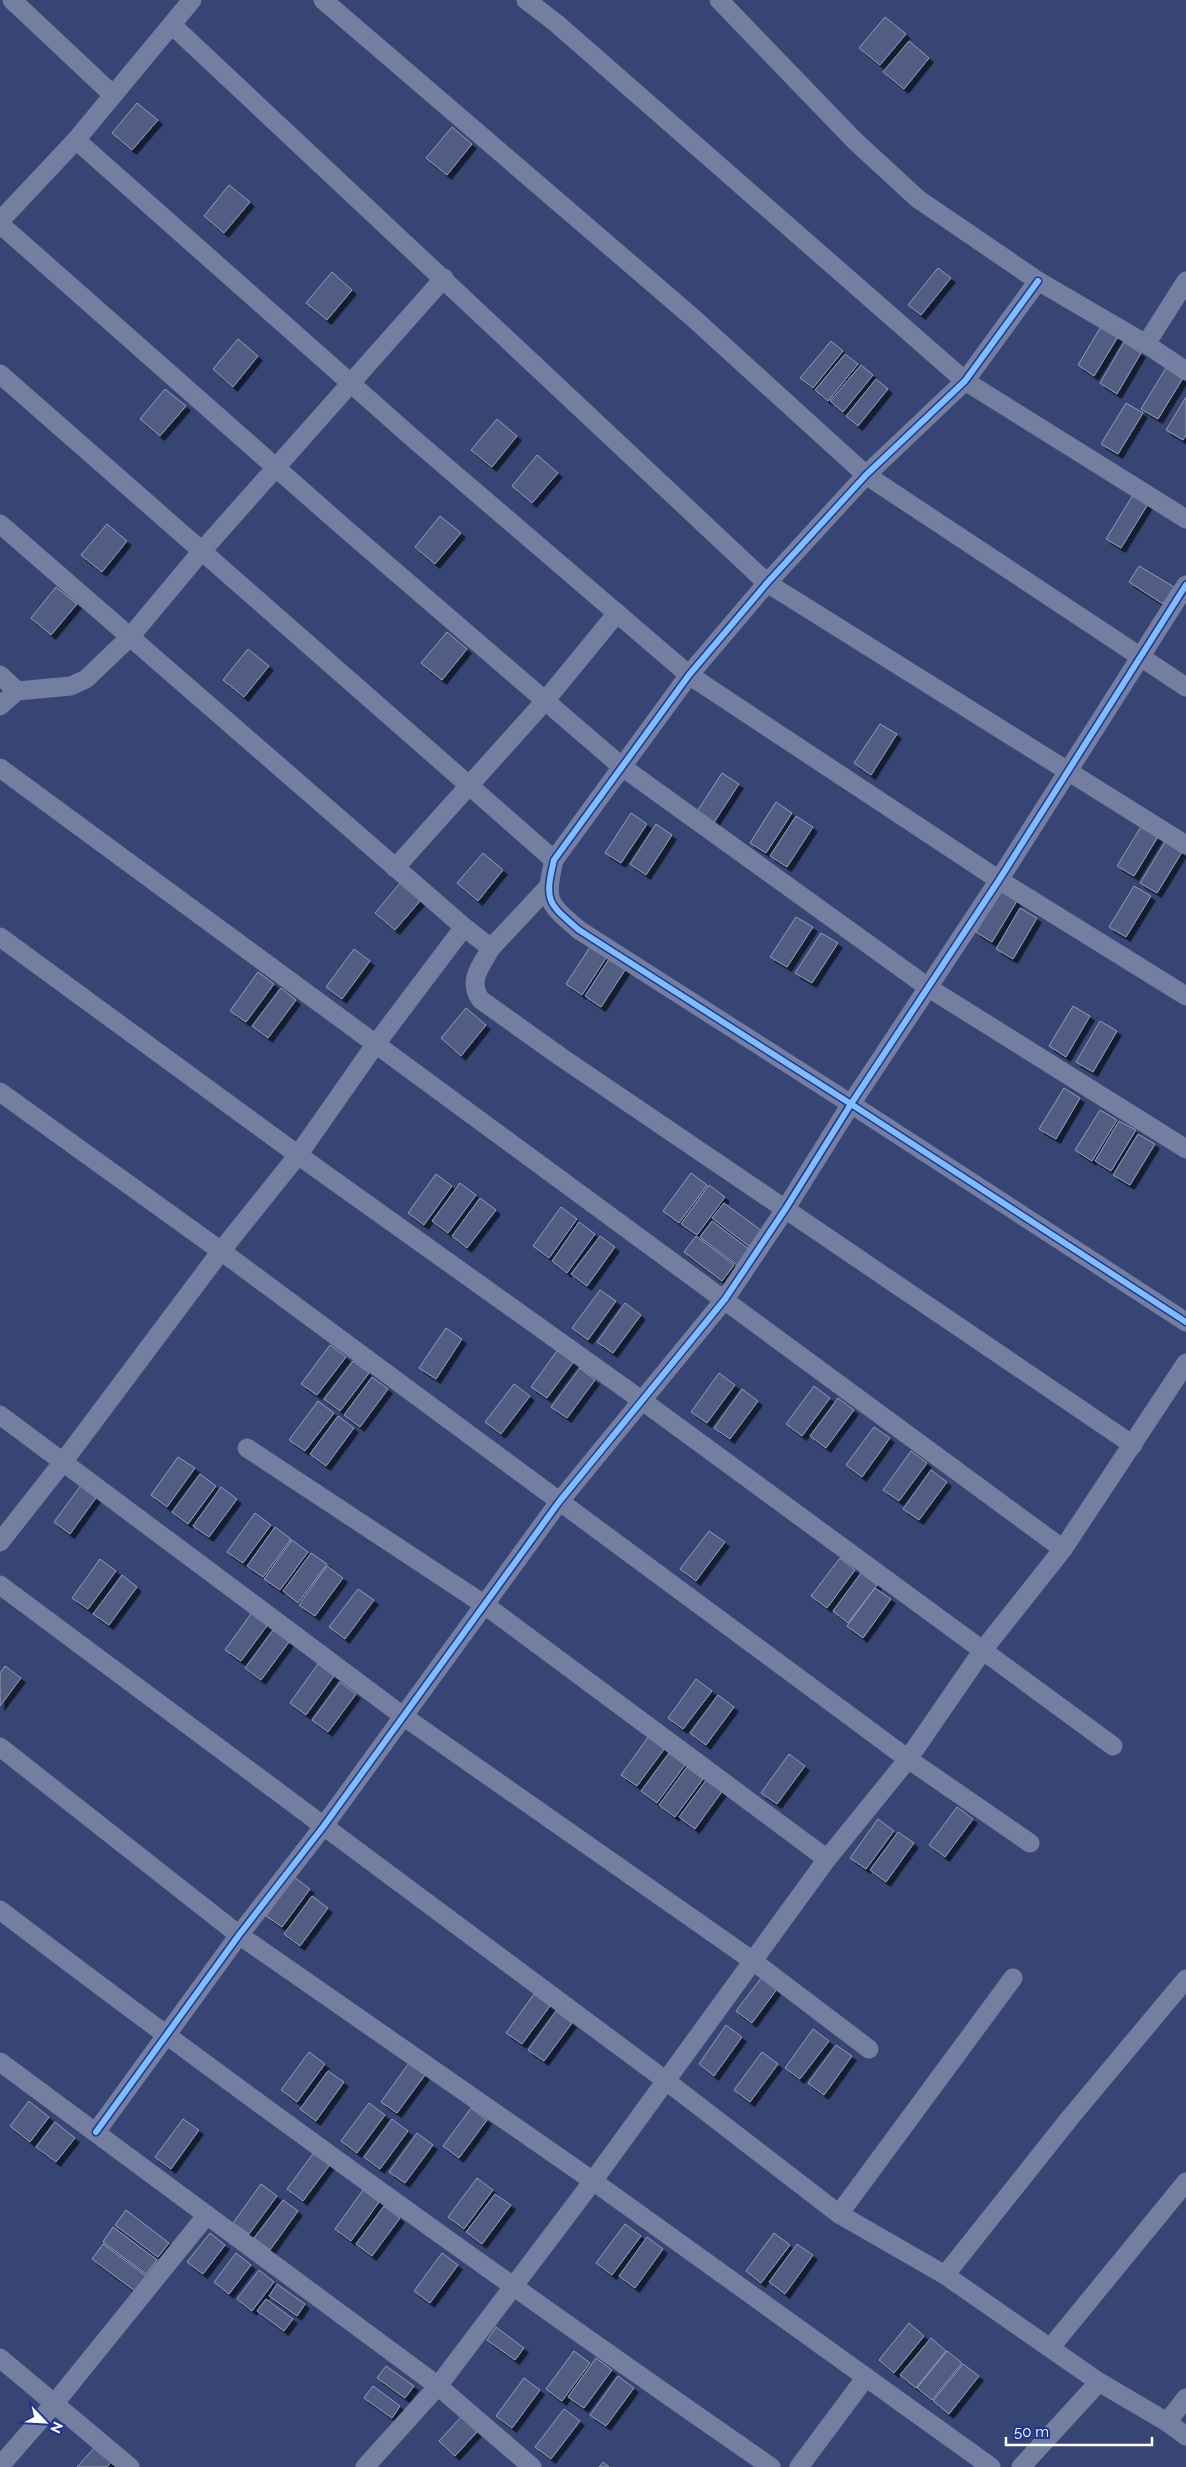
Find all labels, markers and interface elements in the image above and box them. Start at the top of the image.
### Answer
north arrow [20,2397,70,2447]
scale bar [1006,2414,1152,2446]
text: N [47,2419,66,2436]
text: 50 m [1014,2423,1049,2441]

